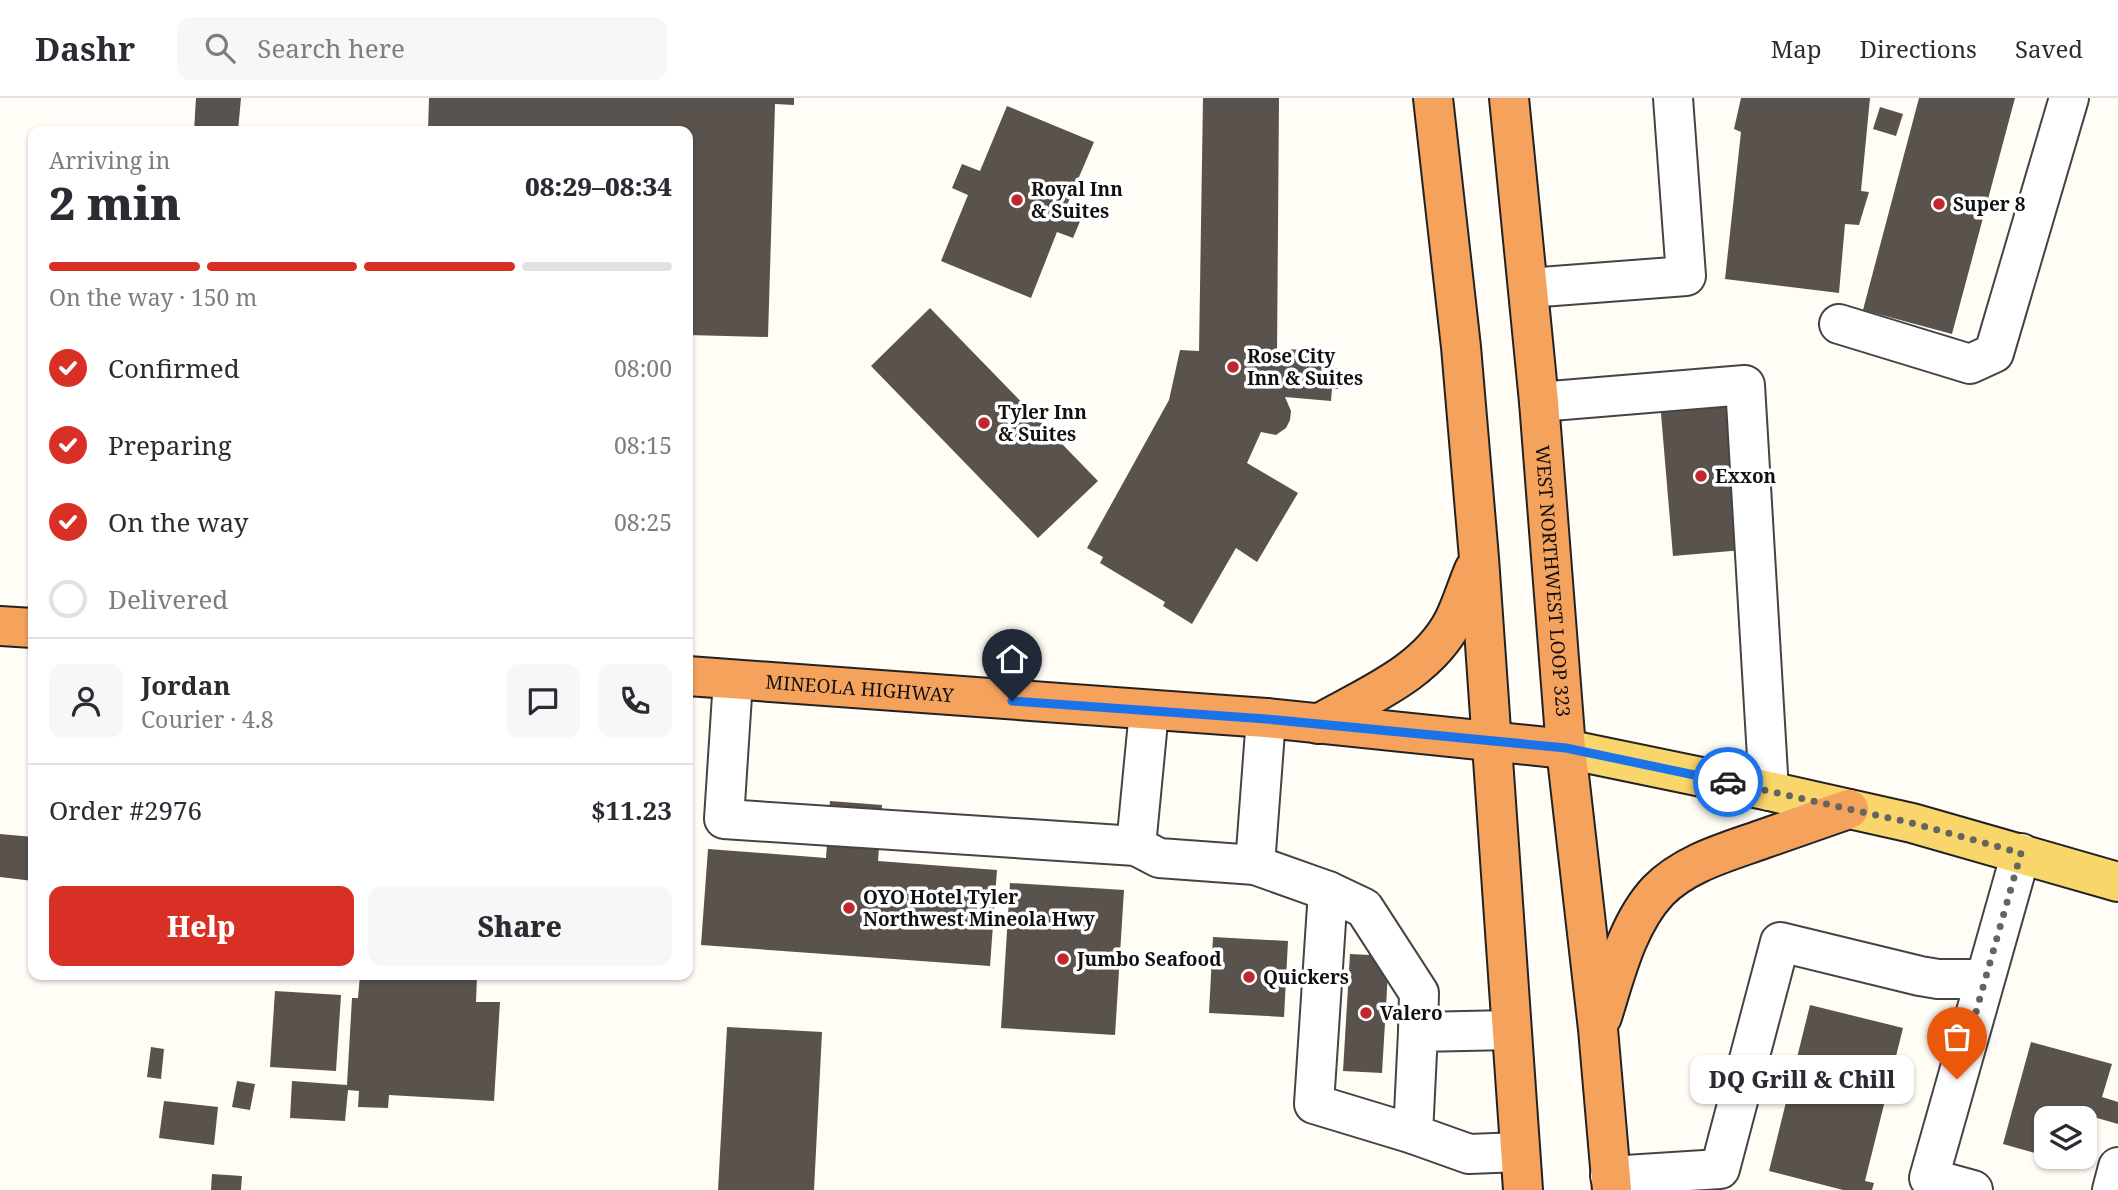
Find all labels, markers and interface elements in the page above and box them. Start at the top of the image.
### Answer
search box [177,17,667,80]
text: Dashr [35,26,135,71]
icon: search [201,29,239,67]
text: Search here [257,30,405,66]
text: Map [1771,32,1822,65]
text: Directions [1860,32,1977,65]
text: Saved [2015,32,2083,65]
text: Arriving in [49,144,170,176]
text: 08:29–08:34 [525,168,672,204]
text: 2 min [49,171,181,233]
place label: Royal Inn & Suites [1031,176,1123,224]
place label: Super 8 [1953,191,2026,217]
marker: Royal Inn & Suites [1009,192,1025,208]
marker: Super 8 [1931,196,1947,212]
text: On the way · 150 m [49,281,257,313]
place label: Rose City Inn & Suites [1247,343,1363,391]
icon: check [49,349,87,387]
text: Confirmed [108,350,240,386]
text: 08:00 [614,352,672,384]
marker: Rose City Inn & Suites [1225,359,1241,375]
place label: Tyler Inn & Suites [998,399,1087,447]
marker: Tyler Inn & Suites [976,415,992,431]
icon: check [49,426,87,464]
text: Preparing [108,427,232,463]
text: 08:15 [614,429,672,461]
street label: WEST NORTHWEST LOOP 323 [1529,444,1576,718]
place label: Exxon [1715,463,1777,489]
marker: Exxon [1693,468,1709,484]
icon: check [49,503,87,541]
text: On the way [108,504,248,540]
text: 08:25 [614,506,672,538]
text: Delivered [108,581,228,617]
pin [982,629,1042,701]
icon: home [993,640,1031,678]
button: person [49,664,123,738]
button: chat [506,664,580,738]
button: phone [598,664,672,738]
text: Jordan [141,667,231,703]
street label: MINEOLA HIGHWAY [764,669,955,708]
text: Courier · 4.8 [141,703,274,735]
courier [1693,747,1763,817]
icon: car [1709,763,1747,801]
text: Order #2976 [49,792,202,828]
text: $11.23 [591,792,672,828]
place label: OYO Hotel Tyler Northwest Mineola Hwy [863,884,1095,932]
button: Help [49,886,354,966]
button: Share [368,886,672,966]
marker: OYO Hotel Tyler Northwest Mineola Hwy [841,900,857,916]
place label: Jumbo Seafood [1076,946,1222,972]
marker: Jumbo Seafood [1055,951,1071,967]
place label: Quickers [1263,964,1349,990]
marker: Quickers [1241,969,1257,985]
place label: Valero [1380,1000,1443,1026]
marker: Valero [1358,1005,1374,1021]
pin [1927,1007,1987,1079]
icon: bag [1938,1018,1976,1056]
callout: DQ Grill & Chill [1691,1054,1915,1104]
text: DQ Grill & Chill [1709,1063,1895,1095]
map controls [2034,1106,2097,1169]
button: layers [2034,1106,2097,1169]

